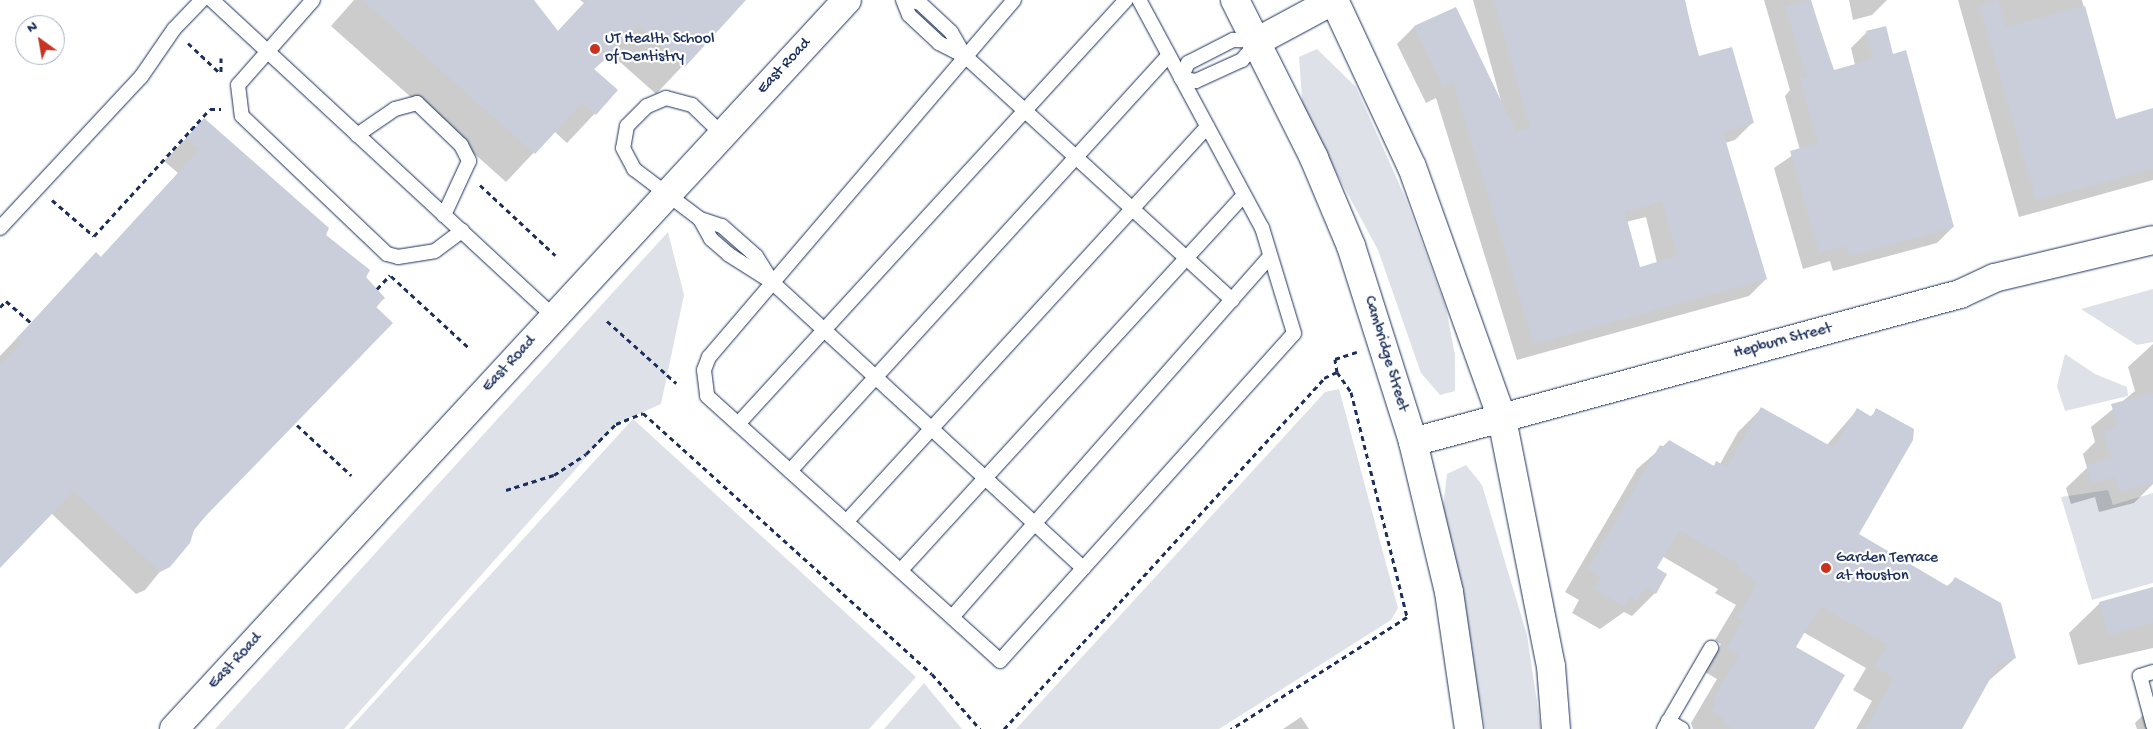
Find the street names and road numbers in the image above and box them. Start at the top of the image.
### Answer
street label: East Road [754,35,816,99]
street label: Cambridge Street [1358,294,1412,414]
street label: Hepburn Street [1732,320,1834,364]
street label: East Road [479,333,541,397]
street label: East Road [205,630,267,694]

